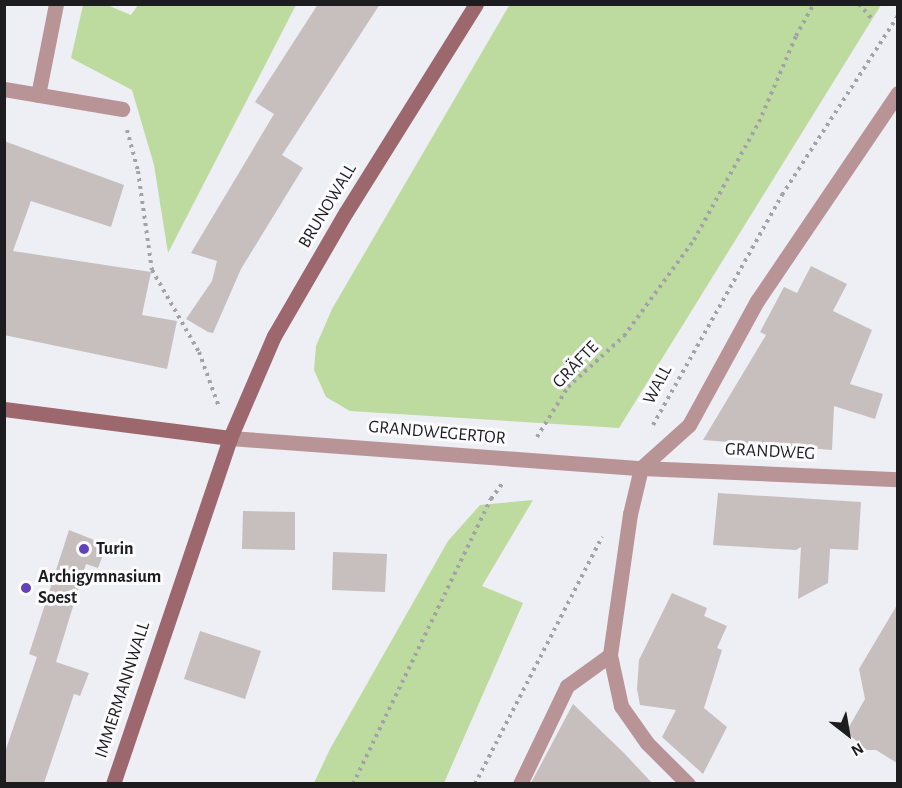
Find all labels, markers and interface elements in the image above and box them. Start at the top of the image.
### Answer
street label: BRUNOWALL [294,160,362,252]
street label: GRÄFTE [548,337,604,393]
street label: WALL [639,362,677,408]
street label: GRANDWEGERTOR [368,416,506,450]
street label: GRANDWEG [724,439,816,465]
place label: Turin [96,538,134,560]
marker: Turin [77,542,91,556]
place label: Archigymnasium Soest [38,567,161,610]
marker: Archigymnasium Soest [19,581,33,595]
street label: IMMERMANNWALL [91,619,155,761]
north arrow [818,704,878,764]
text: N [848,740,866,759]

